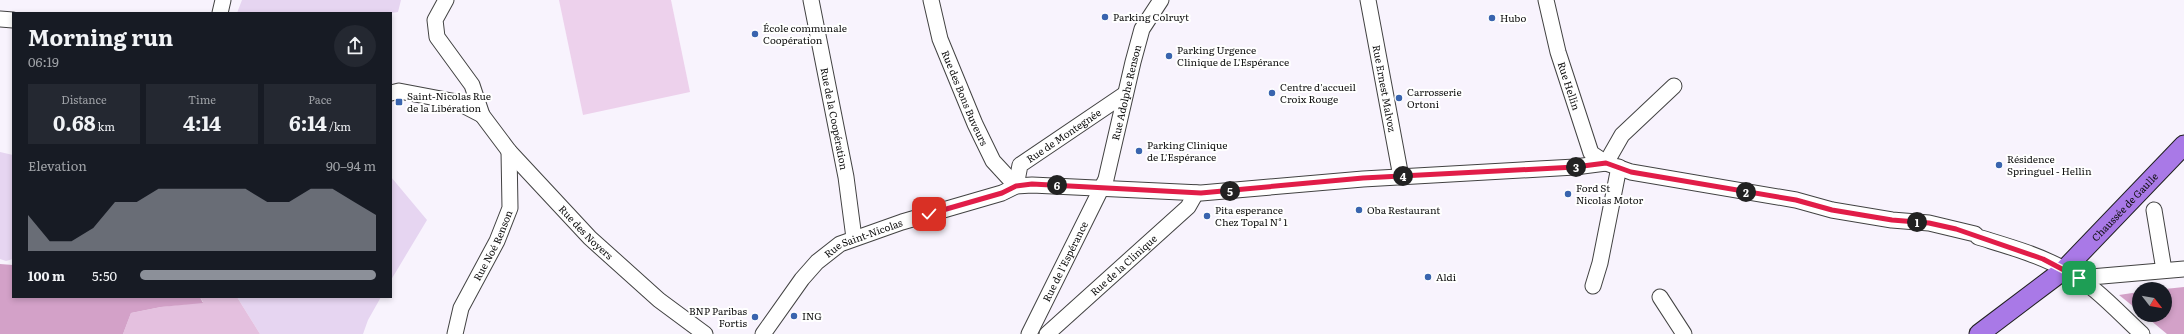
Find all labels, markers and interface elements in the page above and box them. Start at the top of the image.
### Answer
place label: Parking Colruyt [1113,9,1189,24]
place label: Hubo [1500,10,1526,25]
marker: Parking Colruyt [1100,12,1110,22]
marker: Hubo [1487,13,1497,23]
text: Morning run [28,20,173,53]
place label: École communale Coopération [763,20,847,47]
button: share [334,25,376,67]
marker: École communale Coopération [750,29,760,39]
street label: Rue Adolphe Renson [1107,42,1145,142]
place label: Parking Urgence Clinique de L'Espérance [1177,42,1289,69]
street label: Rue Ernest Malvoz [1370,44,1400,133]
street label: Rue des Bons Buveurs [938,48,993,148]
marker: Parking Urgence Clinique de L'Espérance [1164,51,1174,61]
text: 06:19 [28,52,59,71]
street label: Rue Hellin [1555,59,1585,112]
street label: Rue de la Coopération [818,66,852,171]
place label: Centre d'accueil Croix Rouge [1280,79,1357,106]
place label: Carrosserie Ortoni [1407,84,1462,111]
place label: Saint-Nicolas Rue de la Libération [407,88,491,115]
marker: Centre d'accueil Croix Rouge [1267,88,1277,98]
text: Distance [61,91,107,107]
text: Time [188,91,216,107]
text: Pace [308,91,332,107]
marker: Carrosserie Ortoni [1394,93,1404,103]
marker: Saint-Nicolas Rue de la Libération [394,97,404,107]
street label: Rue de Montegnée [1023,104,1104,166]
text: 0.68 [53,107,95,137]
text: 4:14 [183,107,221,137]
text: 6:14 [289,107,327,137]
text: km [95,118,115,134]
text: /km [327,118,351,134]
place label: Parking Clinique de L'Espérance [1147,137,1227,164]
marker: Parking Clinique de L'Espérance [1134,146,1144,156]
place label: Résidence Springuel - Hellin [2007,151,2092,178]
text: Elevation [28,156,87,175]
text: 90–94 m [326,156,376,175]
pin: 3 [1566,157,1586,177]
text: 3 [1573,159,1579,175]
marker: Résidence Springuel - Hellin [1994,160,2004,170]
pin: 4 [1393,166,1413,186]
text: 4 [1400,168,1406,184]
street label: Chaussée de Gaulle [2088,169,2161,244]
pin: 6 [1047,175,1067,195]
text: 6 [1054,177,1060,193]
place label: Ford St Nicolas Motor [1576,180,1643,207]
pin: 5 [1220,181,1240,201]
pin: 2 [1736,182,1756,202]
text: 5 [1227,183,1233,199]
text: 2 [1743,184,1749,200]
marker: Ford St Nicolas Motor [1563,189,1573,199]
pin [912,197,946,231]
street label: Rue des Noyers [556,201,617,263]
place label: Pita esperance Chez Topal N° 1 [1215,202,1288,229]
place label: Oba Restaurant [1367,202,1440,217]
icon: check [918,203,940,225]
marker: Oba Restaurant [1354,205,1364,215]
street label: Rue Noé Renson [469,207,516,283]
marker: Pita esperance Chez Topal N° 1 [1202,211,1212,221]
pin: 1 [1907,212,1927,232]
street label: Rue Saint-Nicolas [821,214,905,261]
text: 1 [1915,214,1919,230]
street label: Rue de l'Espérance [1038,218,1091,304]
street label: Rue de la Clinique [1086,231,1160,299]
pin [2062,261,2096,295]
text: 100 m [28,266,65,285]
text: 5:50 [92,266,117,285]
icon: arrive [2068,267,2090,289]
place label: Aldi [1436,269,1457,284]
marker: Aldi [1423,272,1433,282]
north arrow [2132,282,2172,322]
map controls [2132,282,2172,322]
place label: BNP Paribas Fortis [689,303,747,330]
place label: ING [802,308,822,323]
marker: ING [789,311,799,321]
marker: BNP Paribas Fortis [750,312,760,322]

